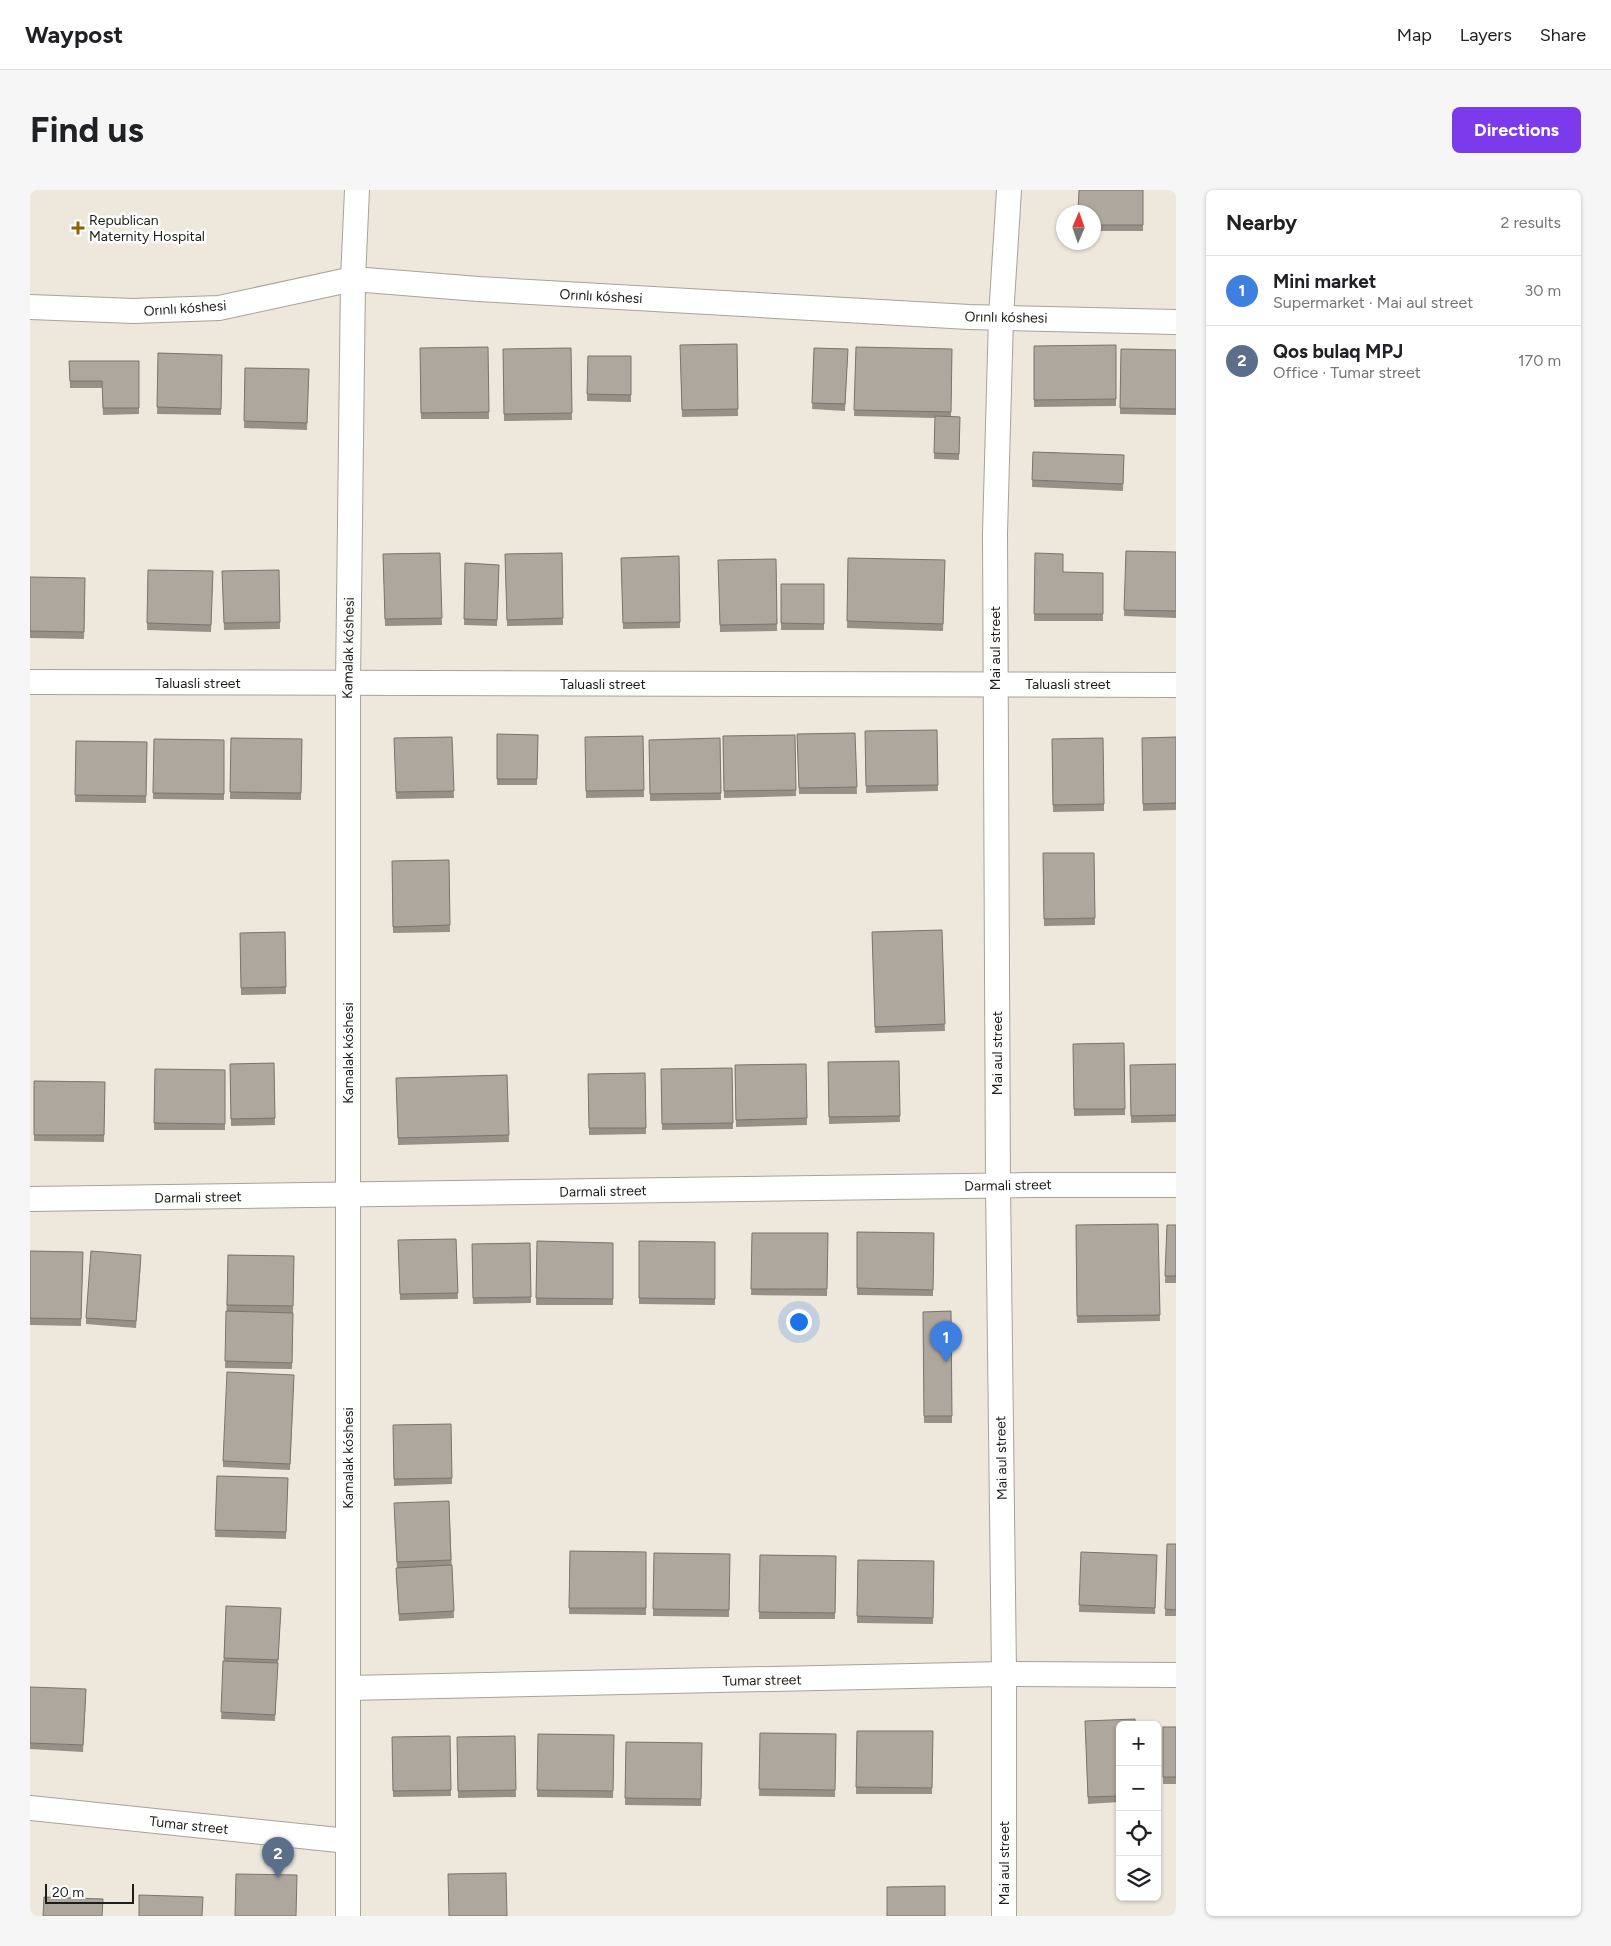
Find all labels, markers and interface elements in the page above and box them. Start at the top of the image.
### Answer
text: Waypost [25,20,123,49]
text: Map [1397,24,1432,46]
text: Layers [1460,24,1512,46]
text: Share [1540,24,1586,46]
button: Directions [1452,107,1581,153]
text: Find us [30,109,144,151]
north arrow [1056,205,1101,250]
text: Nearby [1226,210,1297,235]
place label: Republican Maternity Hospital [89,212,205,245]
text: 2 results [1501,213,1561,232]
marker: Republican Maternity Hospital [71,221,85,235]
text: Mini market [1273,270,1376,293]
text: 1 [1239,281,1245,300]
text: 30 m [1524,281,1561,300]
street label: Orınlı kóshesi [559,286,643,307]
text: Supermarket · Mai aul street [1273,293,1473,312]
street label: Orınlı kóshesi [143,297,227,320]
street label: Orınlı kóshesi [964,308,1048,327]
text: Qos bulaq MPJ [1273,340,1403,363]
text: 2 [1237,351,1247,370]
text: 170 m [1518,351,1561,370]
text: Office · Tumar street [1273,363,1421,382]
street label: Kamalak kóshesi [339,597,358,699]
street label: Mai aul street [987,606,1004,690]
street label: Taluasli street [155,675,241,692]
street label: Taluasli street [560,676,646,693]
street label: Taluasli street [1025,676,1111,693]
street label: Kamalak kóshesi [340,1002,357,1104]
street label: Mai aul street [989,1011,1006,1095]
street label: Darmali street [964,1176,1052,1195]
street label: Darmali street [559,1182,647,1201]
street label: Darmali street [154,1188,242,1207]
your location [786,1309,812,1335]
pin: 1 [930,1321,962,1362]
street label: Kamalak kóshesi [340,1407,357,1509]
street label: Mai aul street [992,1416,1011,1500]
street label: Tumar street [722,1671,802,1690]
map controls [1116,1721,1161,1901]
button: + [1116,1721,1161,1766]
button: − [1116,1766,1161,1811]
button: locate [1116,1811,1161,1856]
street label: Tumar street [149,1813,229,1838]
street label: Mai aul street [996,1821,1013,1905]
pin: 2 [262,1837,294,1878]
button: layers [1116,1856,1161,1901]
scale bar [45,1881,134,1904]
text: 20 m [52,1884,84,1901]

